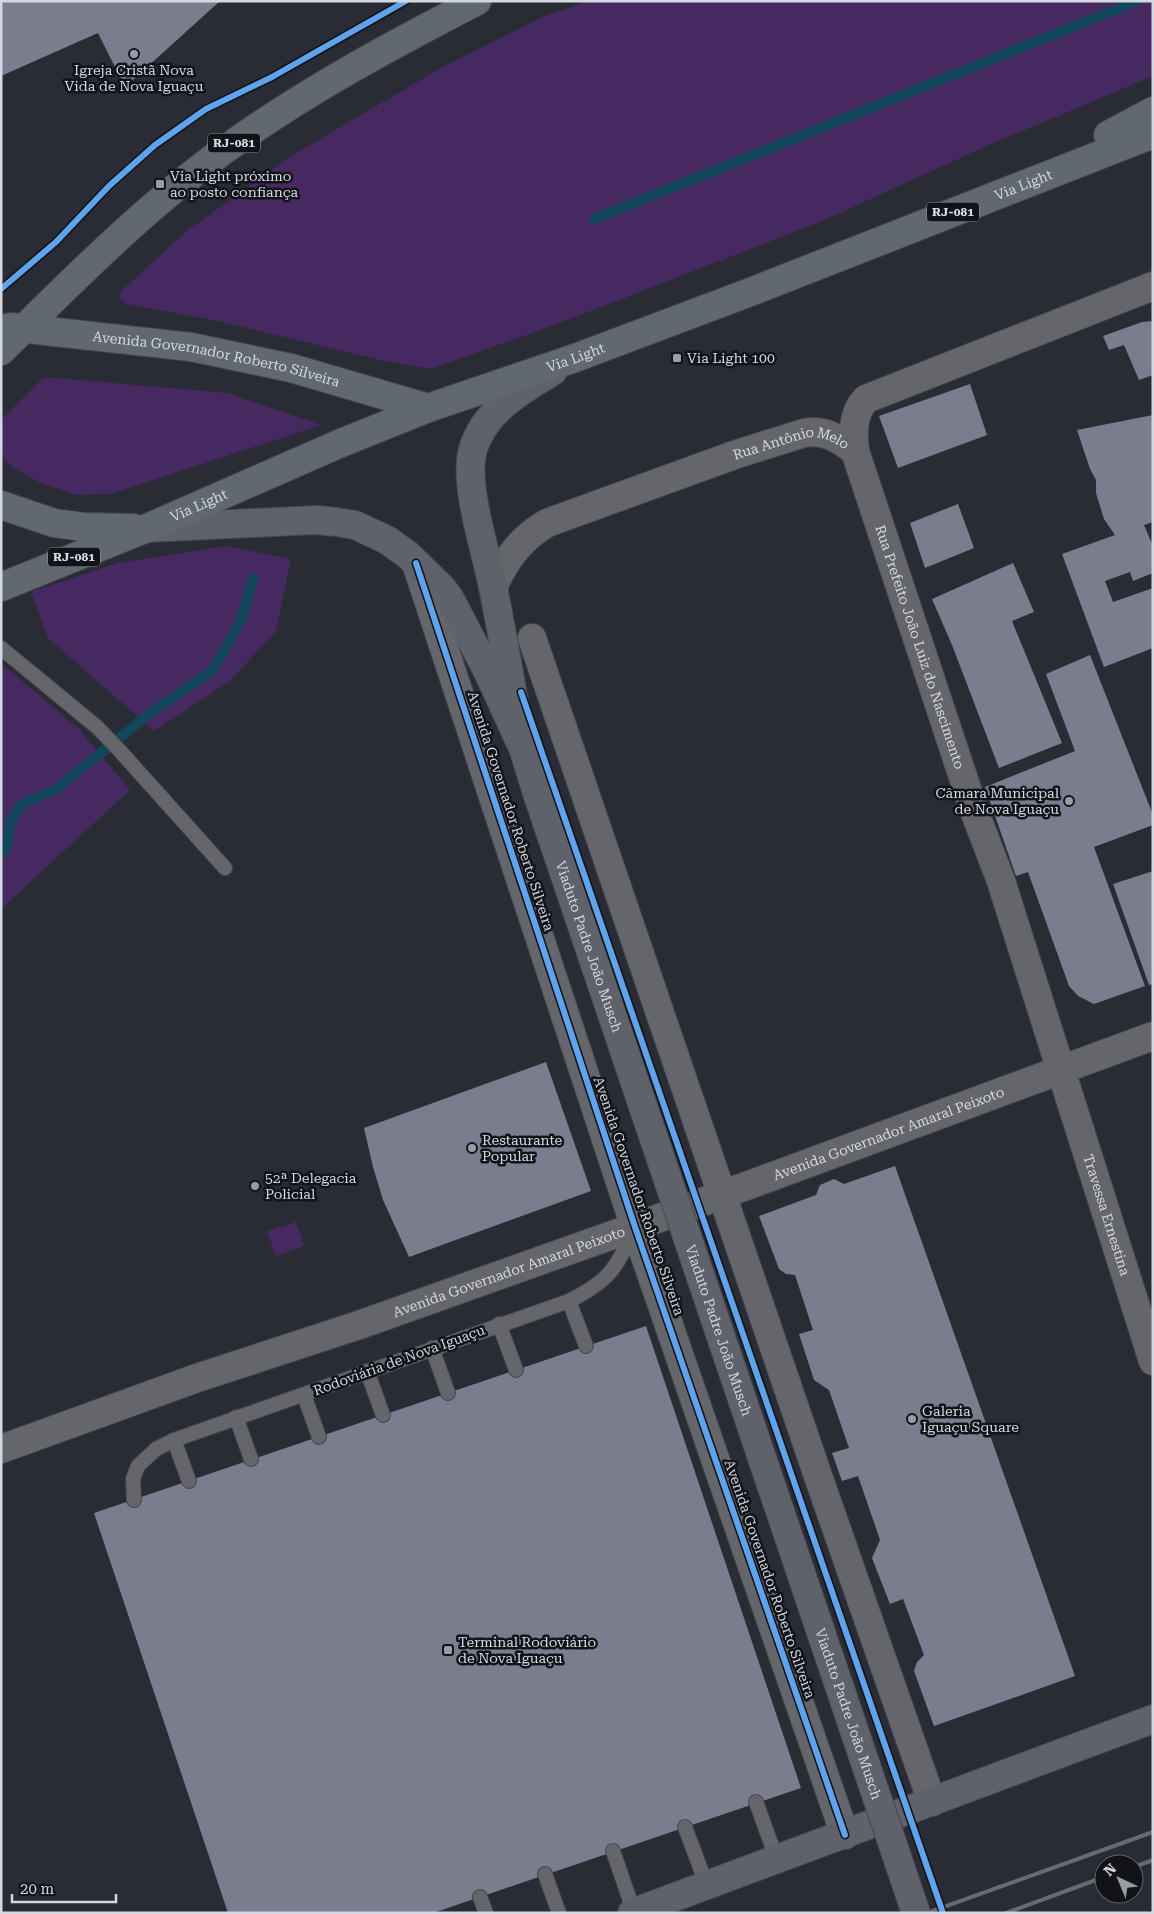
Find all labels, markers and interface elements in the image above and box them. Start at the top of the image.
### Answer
marker: Igreja Cristã Nova Vida de Nova Iguaçu [128,48,140,60]
place label: Igreja Cristã Nova Vida de Nova Iguaçu [65,62,204,94]
road number: RJ-081 [208,134,260,152]
street label: Via Light [992,166,1055,203]
place label: Via Light próximo ao posto confiança [170,168,299,200]
marker: Via Light próximo ao posto confiança [154,178,166,190]
road number: RJ-081 [927,202,979,222]
street label: Avenida Governador Roberto Silveira [92,328,342,390]
street label: Via Light [544,340,607,375]
place label: Via Light 100 [687,350,775,366]
marker: Via Light 100 [671,352,683,364]
street label: Rua Antônio Melo [731,424,852,463]
street label: Via Light [168,486,230,525]
street label: Rua Prefeito João Luiz do Nascimento [872,523,968,771]
road number: RJ-081 [48,548,100,566]
street label: Avenida Governador Roberto Silveira [465,689,558,933]
place label: Câmara Municipal de Nova Iguaçu [936,785,1060,817]
marker: Câmara Municipal de Nova Iguaçu [1063,795,1075,807]
street label: Viaduto Padre João Musch [553,859,625,1034]
street label: Avenida Governador Roberto Silveira [591,1075,688,1318]
street label: Avenida Governador Amaral Peixoto [771,1084,1006,1183]
place label: Restaurante Popular [482,1132,563,1164]
marker: Restaurante Popular [466,1142,478,1154]
street label: Travessa Ernestina [1080,1152,1134,1278]
place label: 52ª Delegacia Policial [265,1170,357,1202]
marker: 52ª Delegacia Policial [249,1180,261,1192]
street label: Avenida Governador Amaral Peixoto [391,1223,627,1320]
street label: Viaduto Padre João Musch [682,1242,755,1418]
street label: Rodoviária de Nova Iguaçu [311,1321,487,1399]
place label: Galeria Iguaçu Square [922,1403,1019,1435]
marker: Galeria Iguaçu Square [906,1413,918,1425]
street label: Avenida Governador Roberto Silveira [722,1458,819,1701]
street label: Viaduto Padre João Musch [812,1626,885,1802]
place label: Terminal Rodoviário de Nova Iguaçu [458,1634,596,1666]
marker: Terminal Rodoviário de Nova Iguaçu [442,1644,454,1656]
north arrow [1094,1854,1144,1904]
text: N [1101,1860,1120,1879]
scale bar [12,1872,116,1904]
text: 20 m [20,1880,55,1898]

